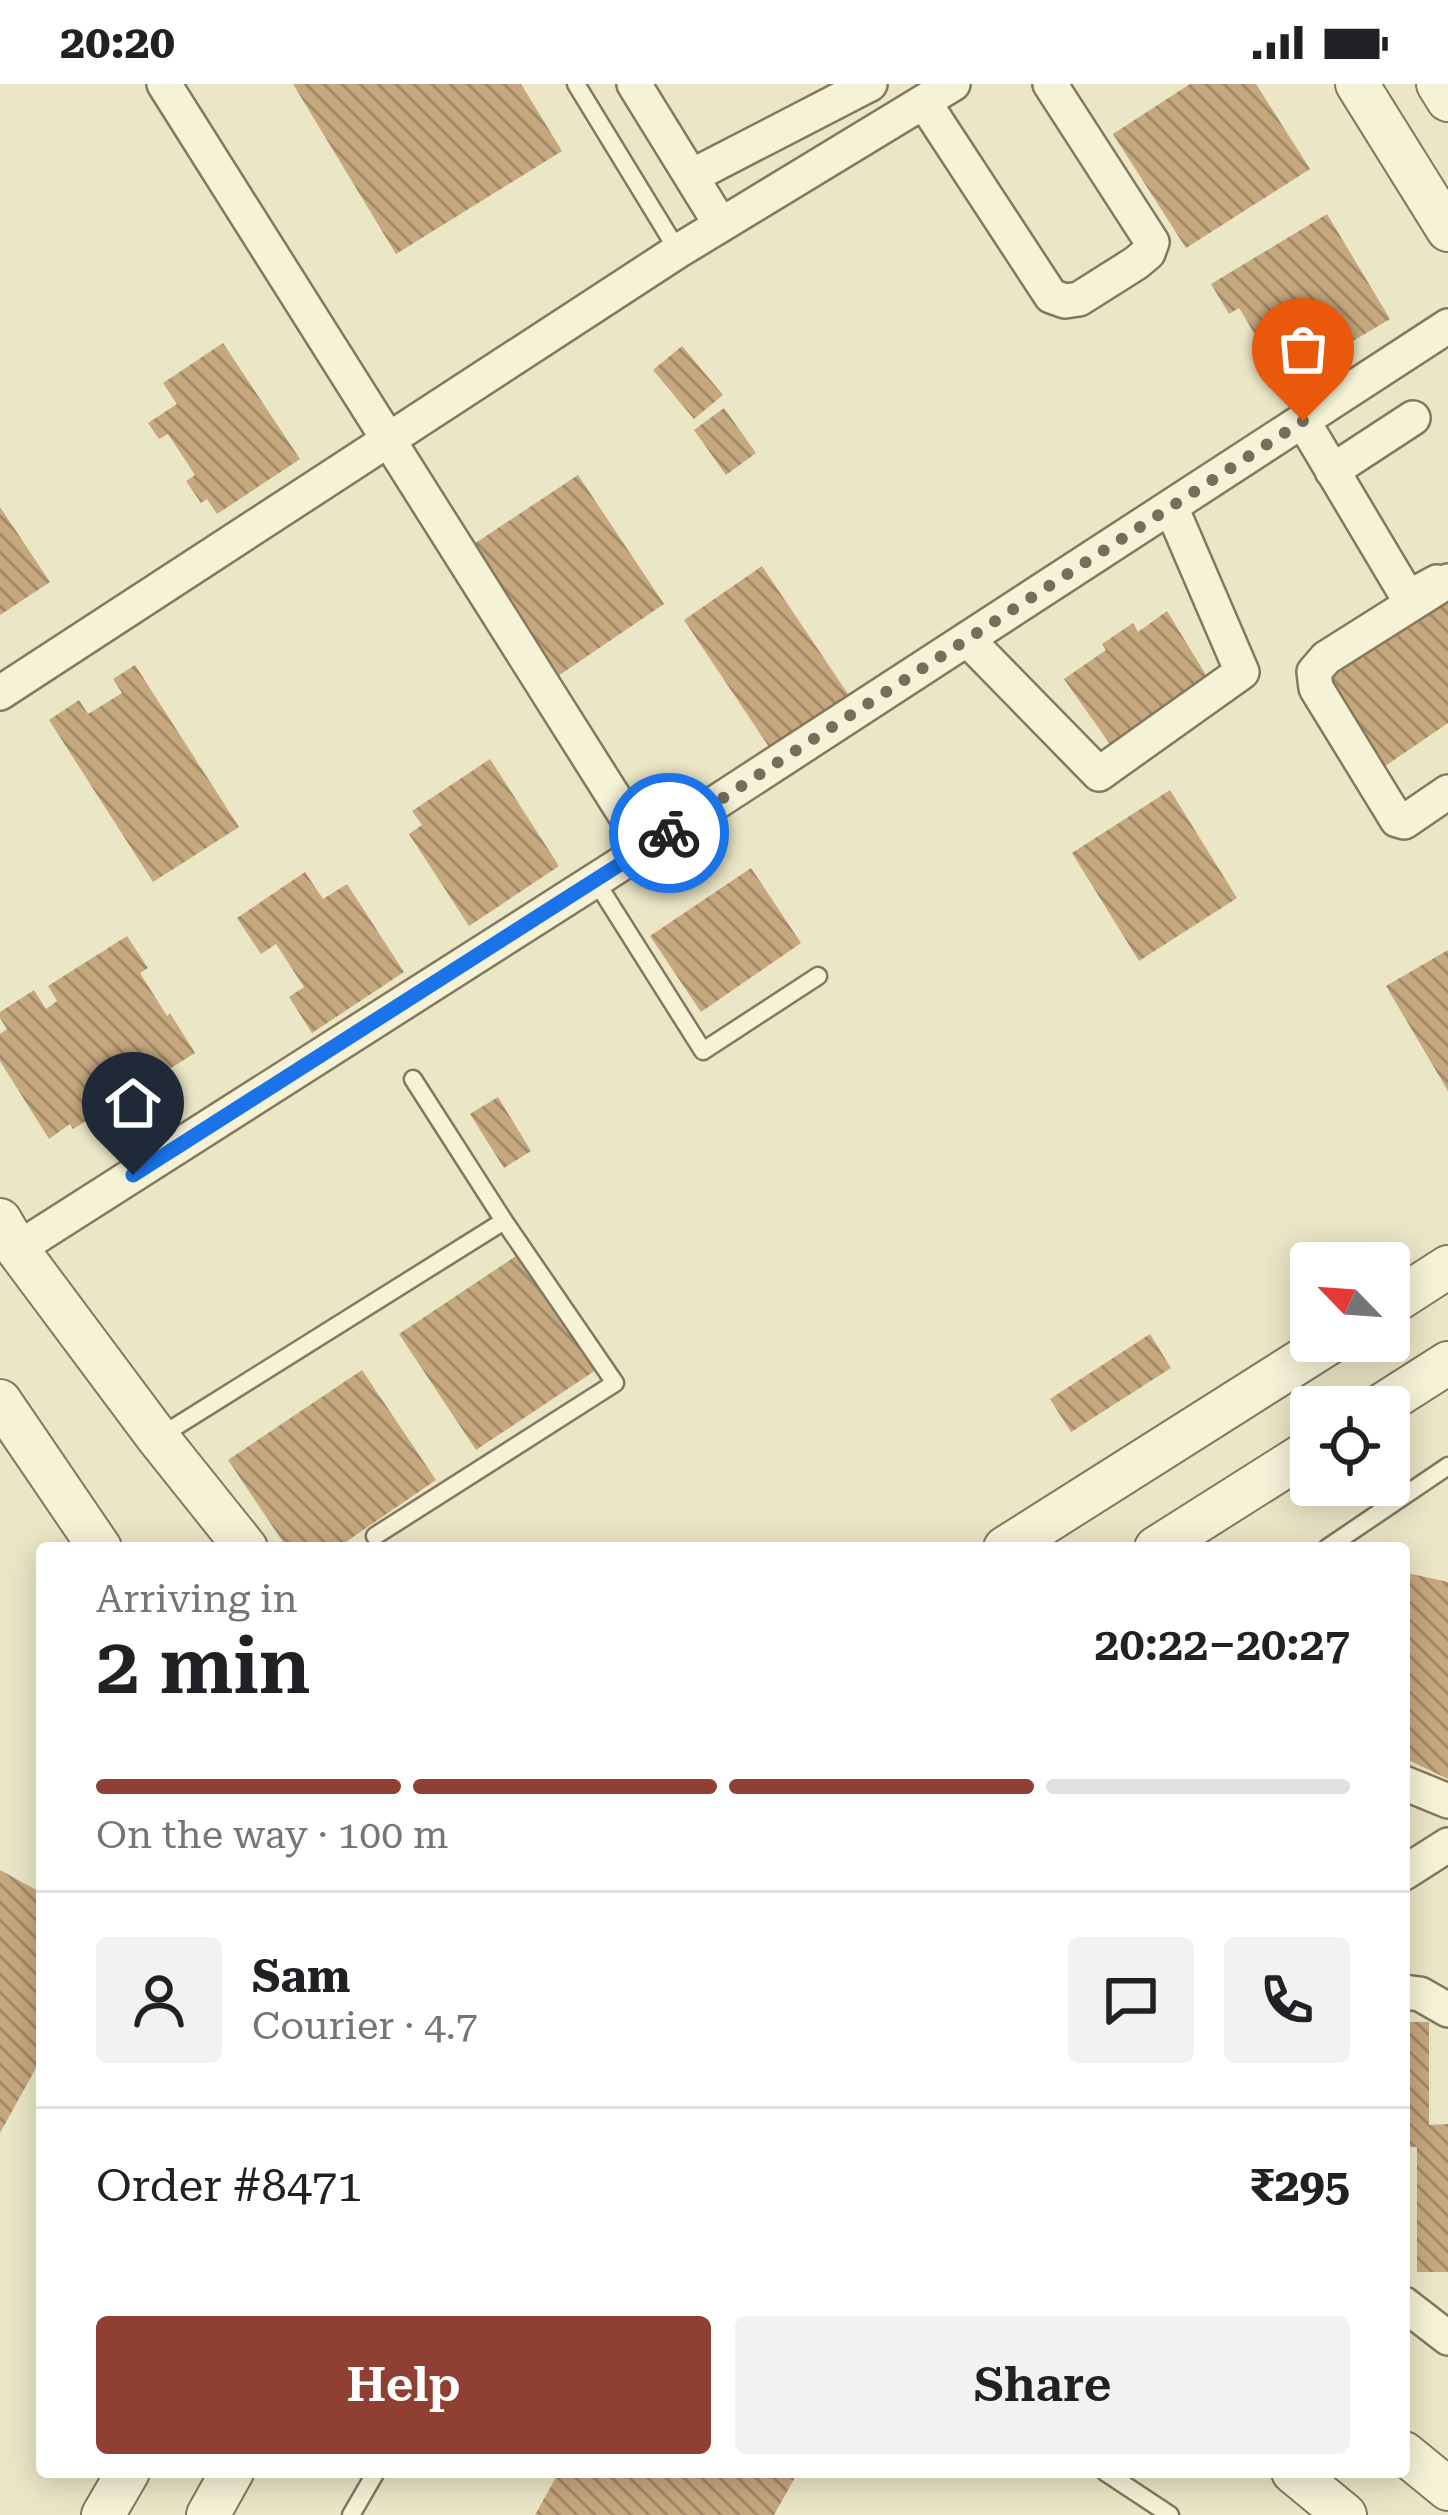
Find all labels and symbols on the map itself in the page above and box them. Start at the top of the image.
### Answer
pin [1252,298,1354,421]
courier [609,773,729,893]
pin [82,1052,184,1175]
north arrow [1290,1242,1410,1362]

